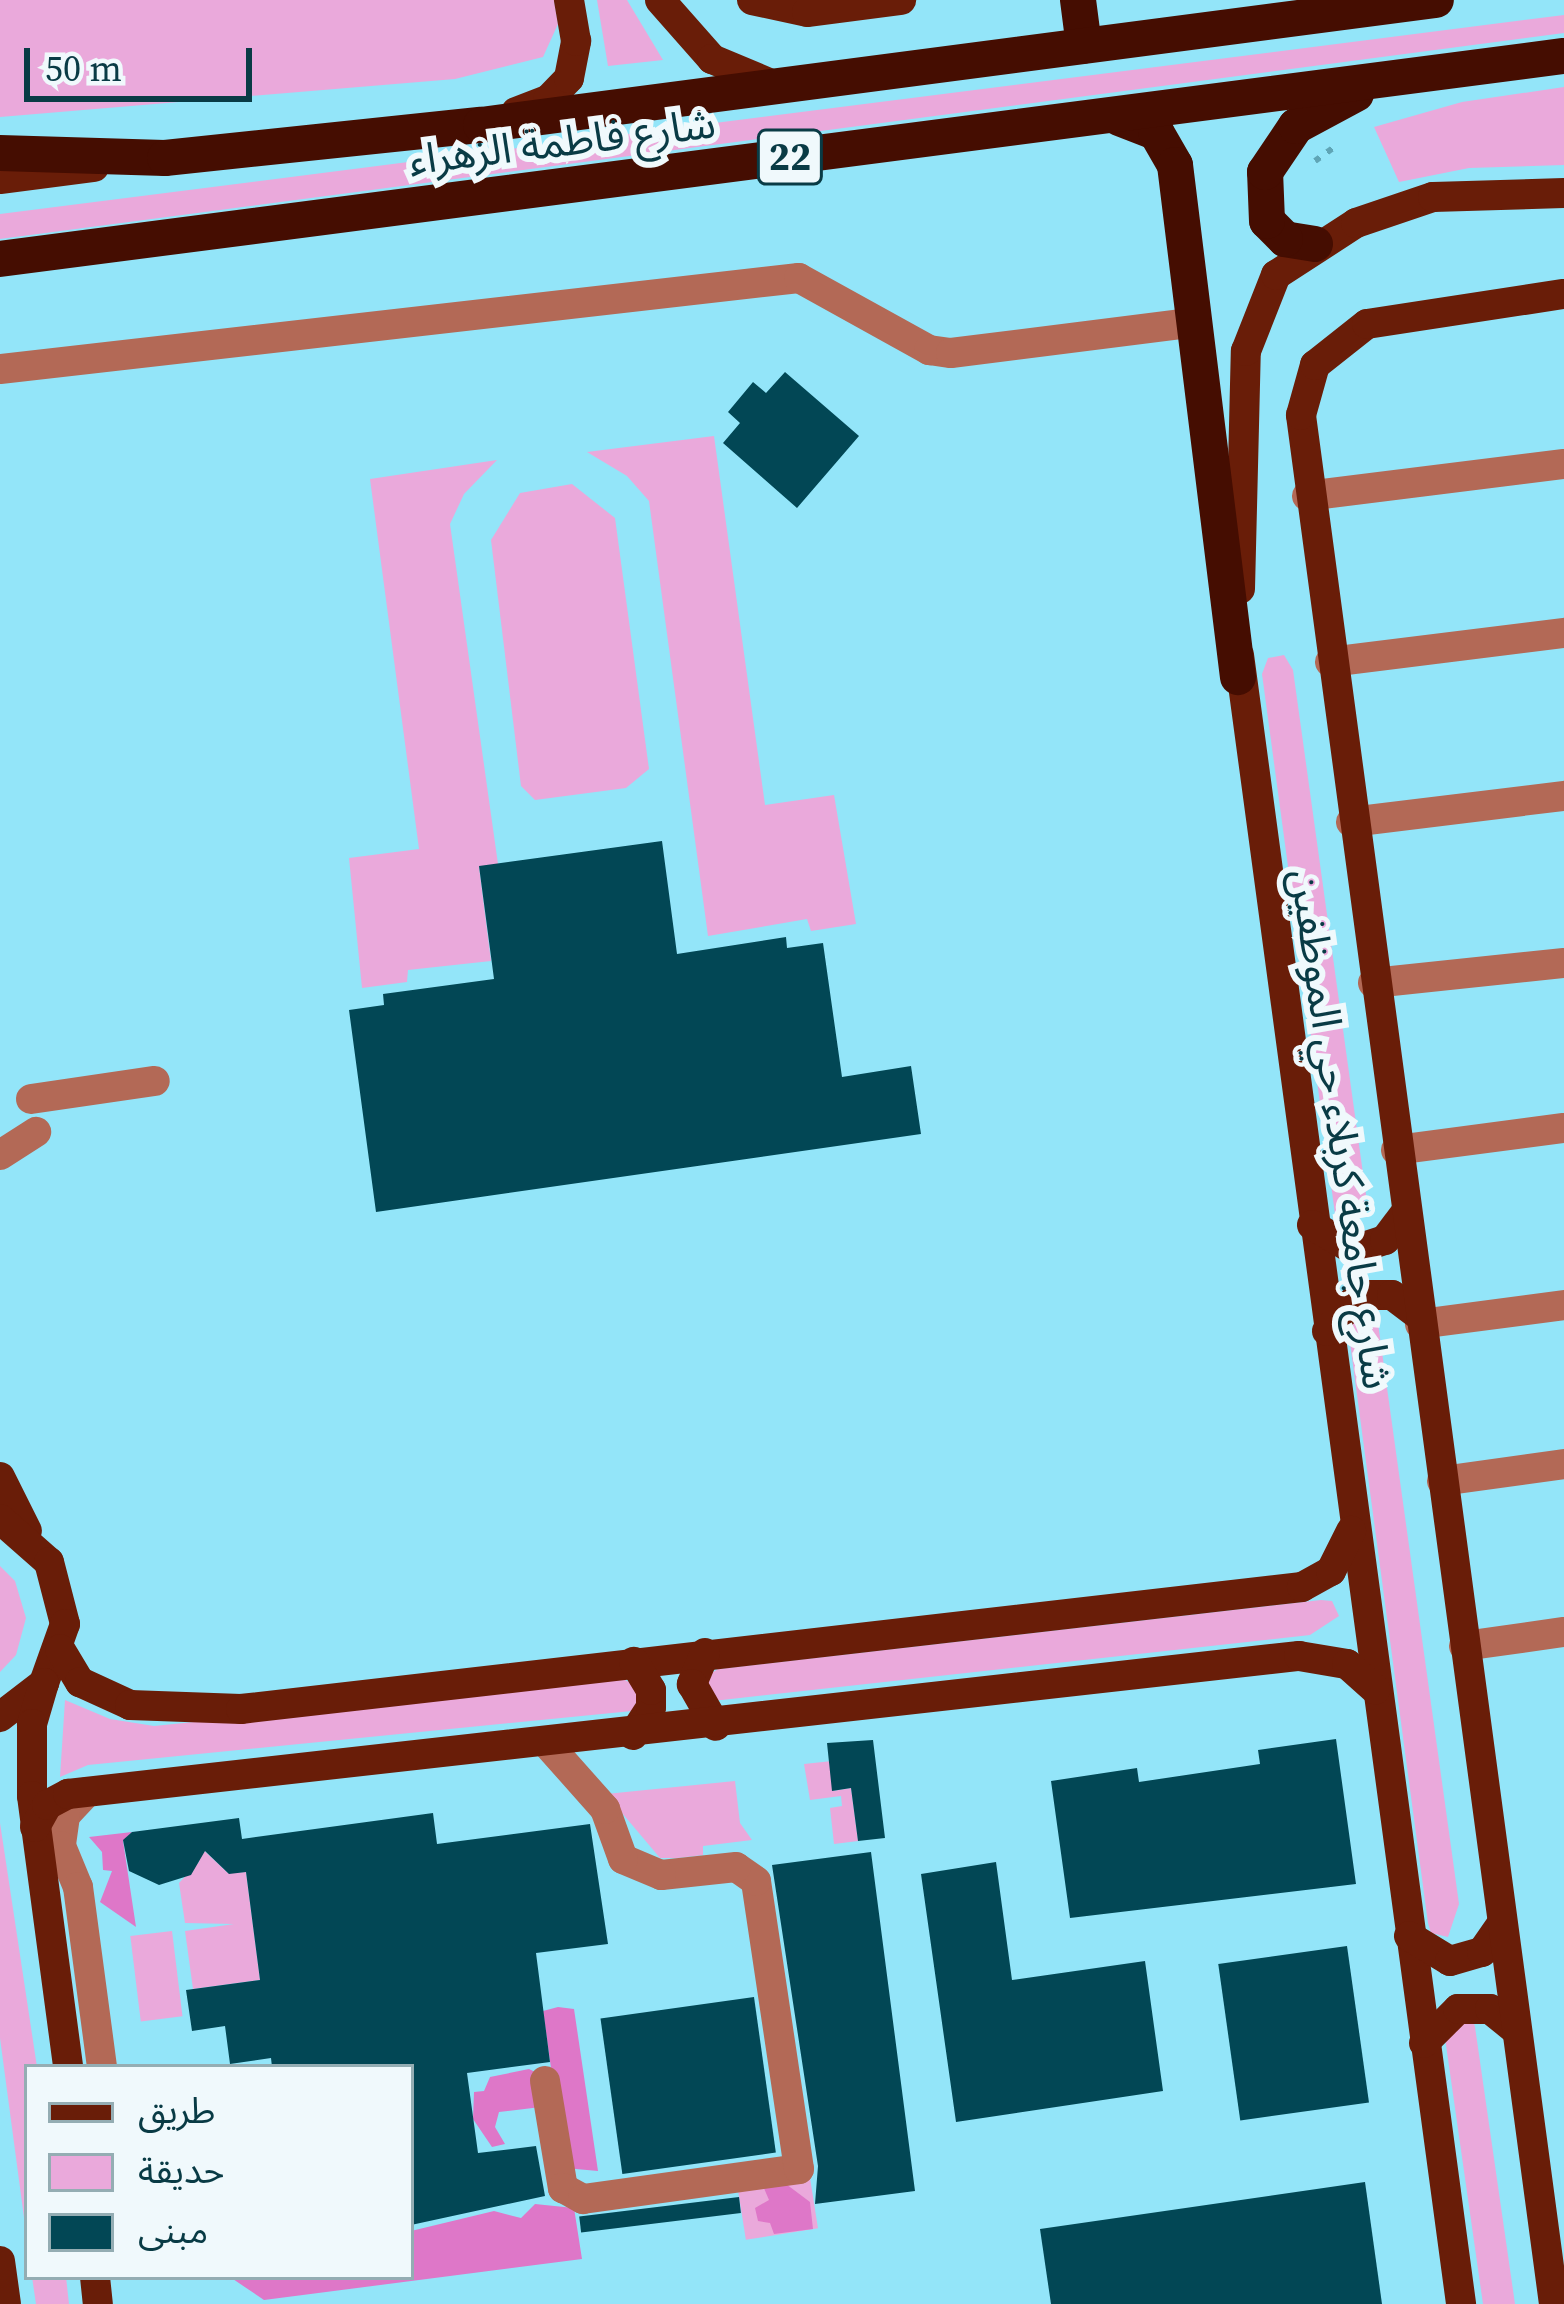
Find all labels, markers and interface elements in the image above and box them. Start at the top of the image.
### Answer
scale bar [30,24,258,98]
text: 50 m [45,44,122,93]
street label: شارع فاطمة الزهراء [406,97,718,185]
road number: 22 [754,124,826,190]
street label: شارع جامعة كربلاء حي الموظفين [1281,866,1403,1392]
legend [24,2064,414,2280]
text: طريق [138,2086,215,2135]
text: حديقة [138,2146,224,2195]
text: مبنى [138,2206,208,2255]

